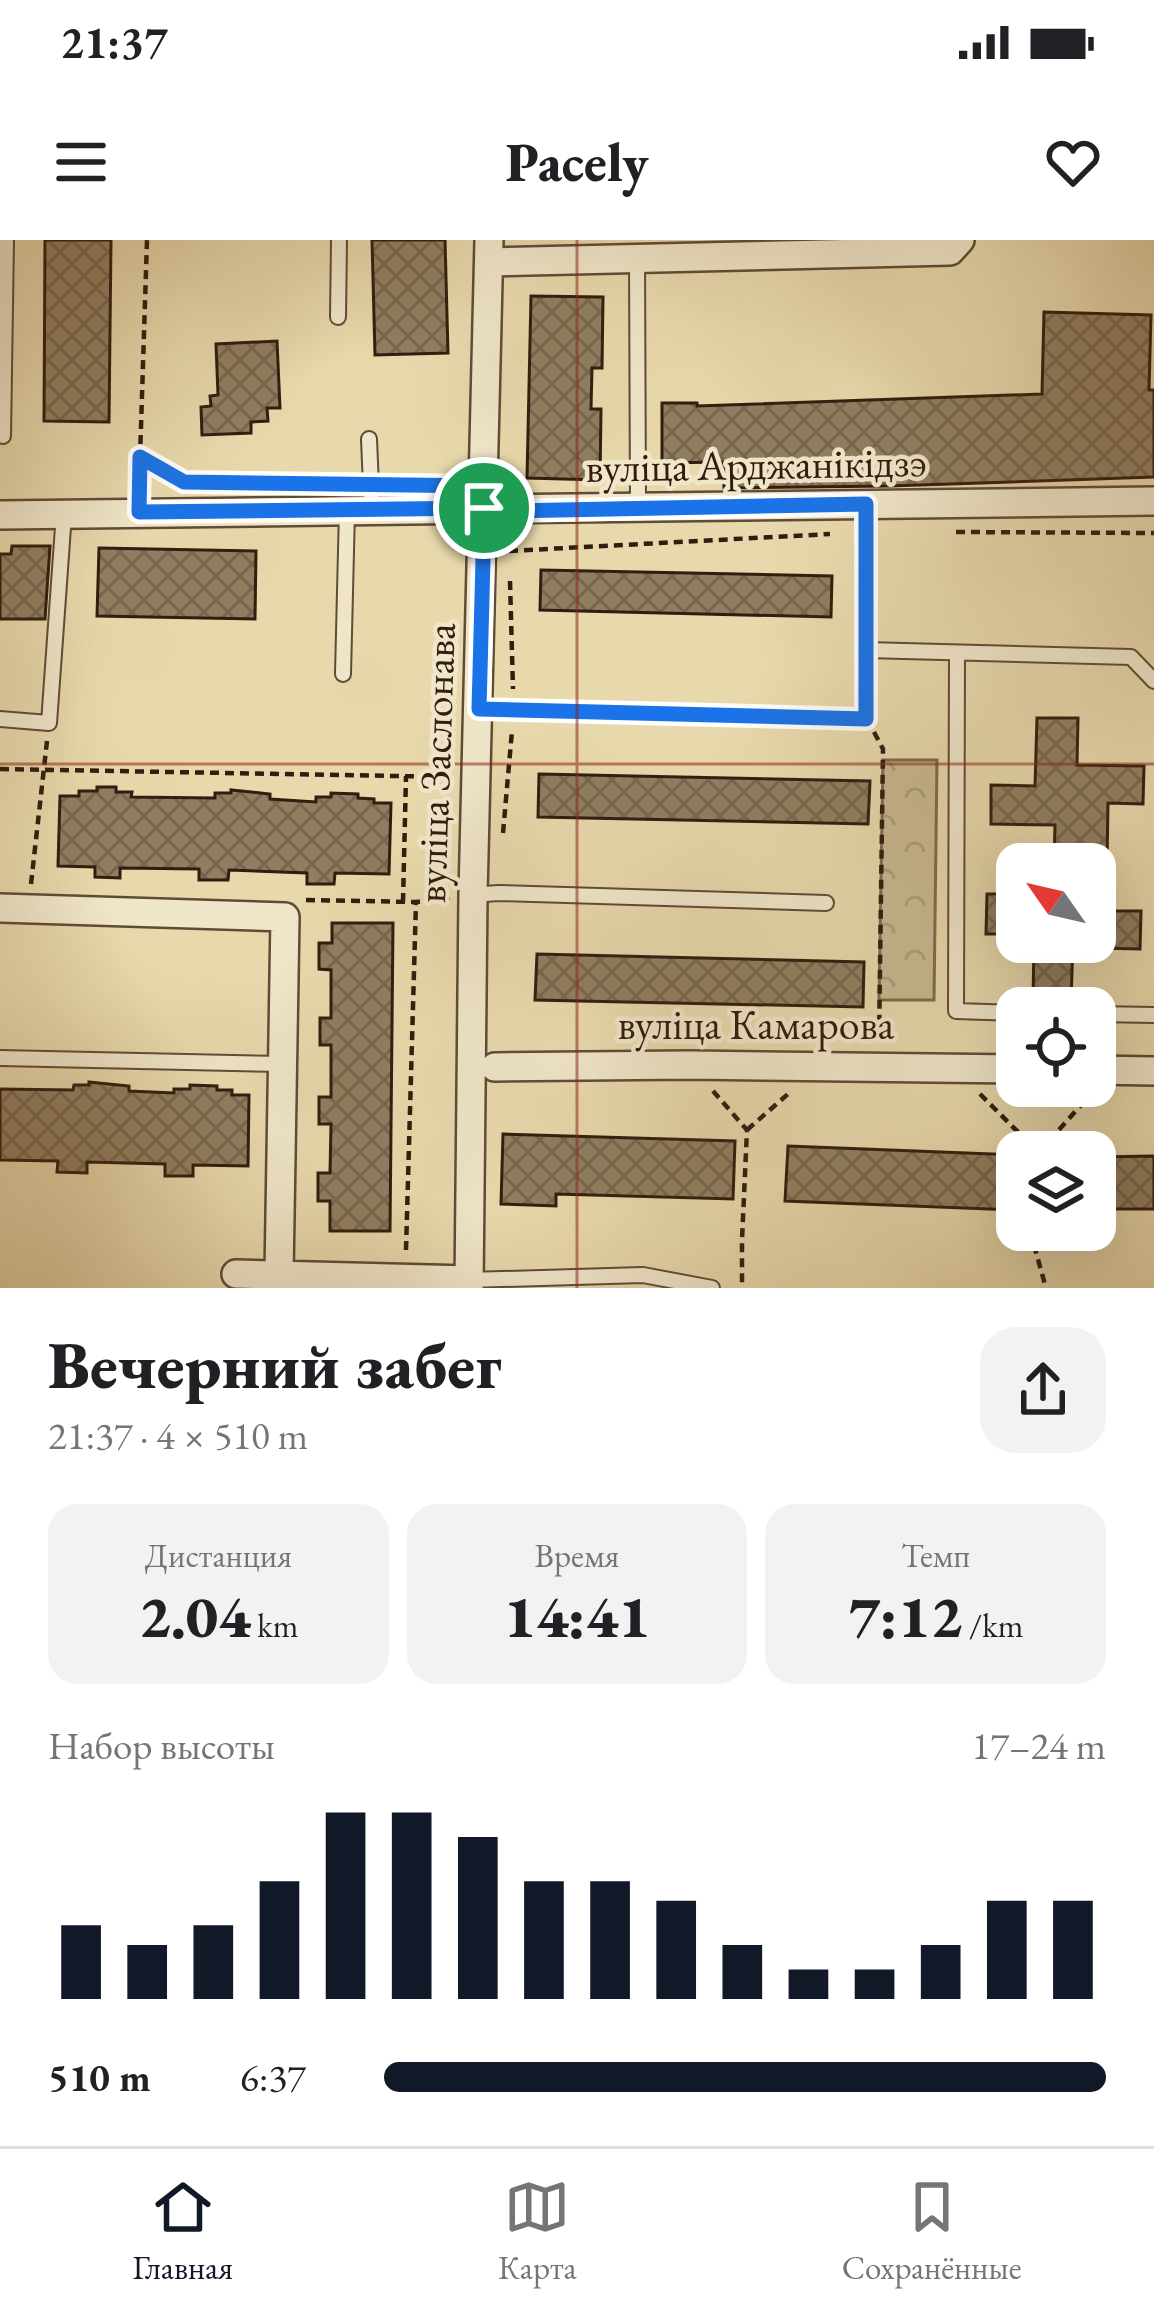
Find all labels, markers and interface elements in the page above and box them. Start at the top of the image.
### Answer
text: 21:37 [60,13,168,71]
text: Pacely [505,127,649,197]
icon: menu [48,129,114,195]
icon: heart [1040,129,1106,195]
street label: вуліца Арджанікідзэ [585,434,927,495]
pin [433,457,535,559]
icon: arrive [451,475,517,541]
street label: вуліца Заслонава [403,622,468,904]
north arrow [996,843,1116,963]
map controls [996,843,1116,1251]
button: locate [996,987,1116,1107]
street label: вуліца Камарова [618,997,894,1052]
button: layers [996,1131,1116,1251]
text: Вечерний забег [48,1322,502,1408]
button: share [980,1327,1106,1453]
text: 21:37 · 4 × 510 m [48,1410,308,1461]
text: Дистанция [145,1534,292,1577]
text: Время [535,1534,619,1577]
text: Темп [901,1534,970,1577]
text: 2.04 [138,1577,251,1655]
text: 14:41 [504,1577,650,1655]
text: 7:12 [848,1577,962,1655]
text: km [251,1604,298,1647]
text: /km [962,1604,1023,1647]
text: Набор высоты [48,1720,275,1771]
text: 17–24 m [972,1720,1106,1771]
text: 510 m [48,2052,151,2103]
text: 6:37 [240,2052,306,2103]
tab: Главная [132,2174,233,2289]
tab: Карта [498,2174,577,2289]
tab: Сохранённые [842,2174,1022,2289]

